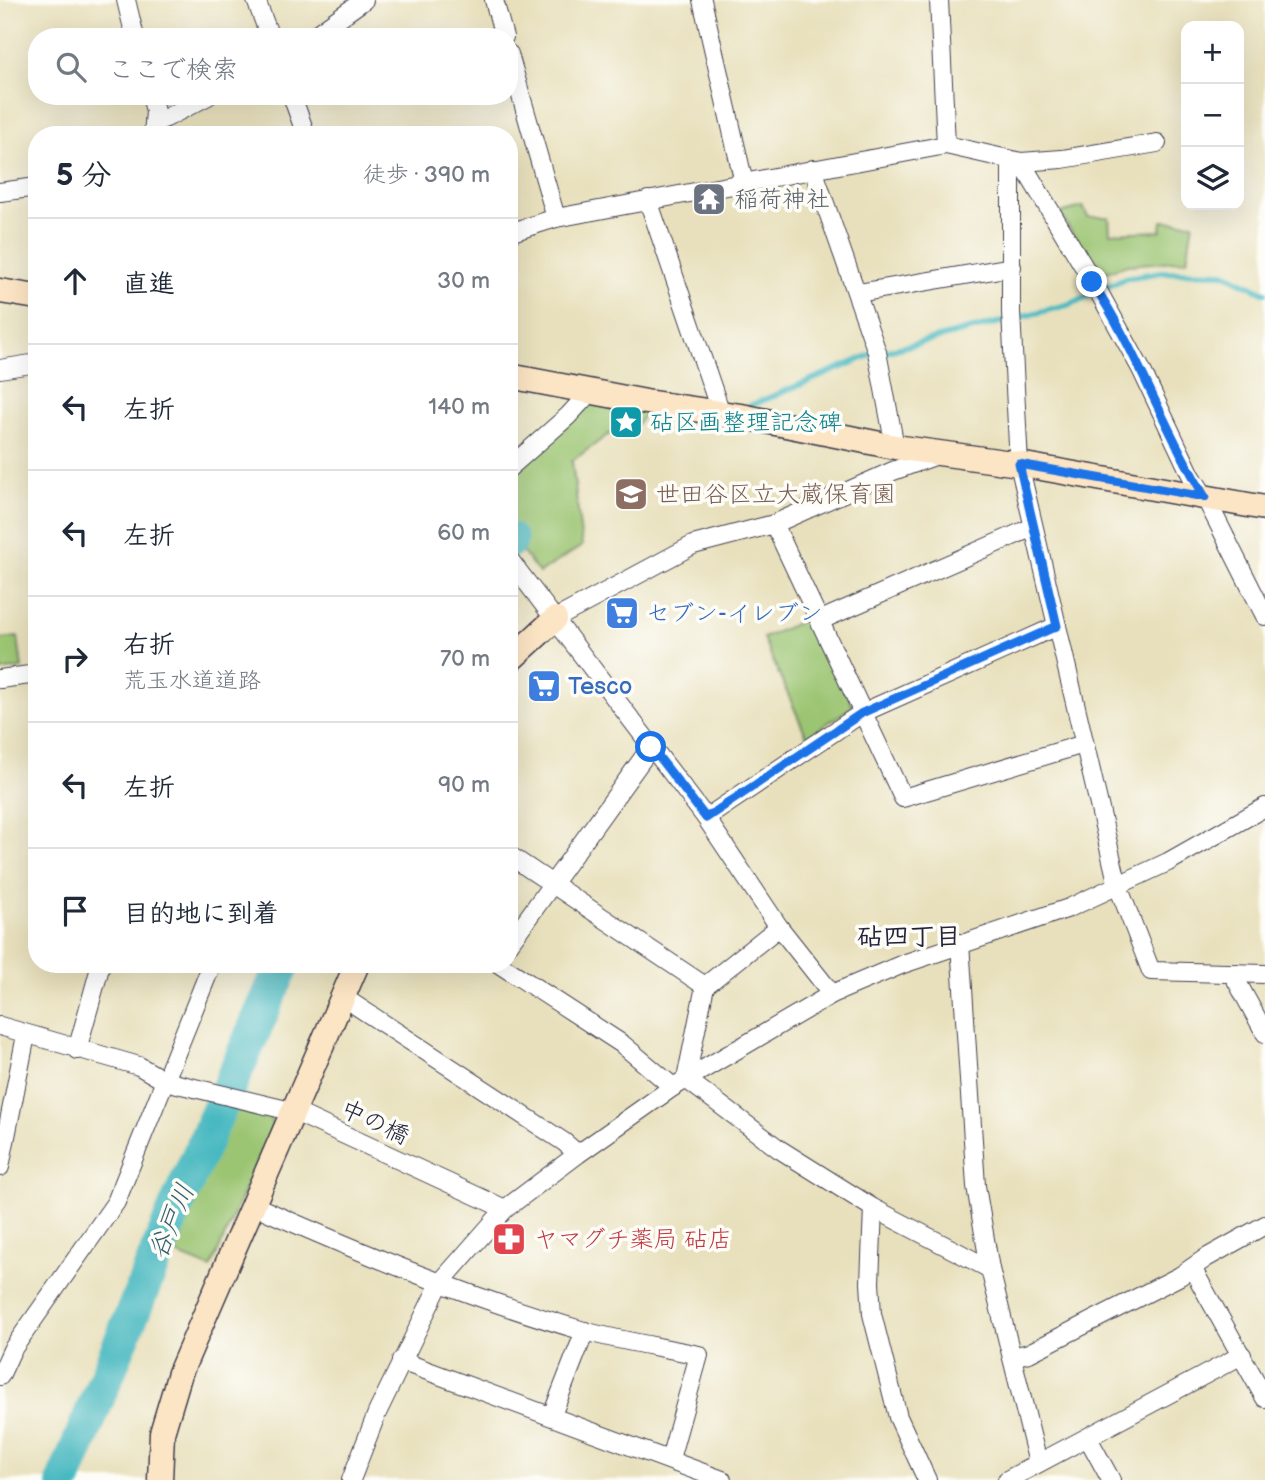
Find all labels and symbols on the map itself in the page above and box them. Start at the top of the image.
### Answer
temple icon: 稲荷神社 [690,180,728,218]
place label: 稲荷神社 [734,185,830,214]
route end [1076,266,1107,297]
place icon: 砧区画整理記念碑 [607,403,645,441]
place label: 砧区画整理記念碑 [650,408,842,437]
school or university icon: 世田谷区立大蔵保育園 [612,475,650,513]
place label: 世田谷区立大蔵保育園 [656,480,896,509]
supermarket icon: セブン-イレブン [603,594,641,632]
place label: セブン-イレブン [646,599,823,628]
supermarket icon: Tesco [525,667,563,705]
place label: Tesco [568,672,632,701]
route start [635,731,666,762]
district label: 砧四丁目 [857,922,961,953]
street label: 中の橋 [336,1094,414,1151]
water label: 谷戸川 [143,1180,202,1264]
pharmacy icon: ヤマグチ薬局 砧店 [490,1220,528,1258]
place label: ヤマグチ薬局 砧店 [534,1225,732,1254]

